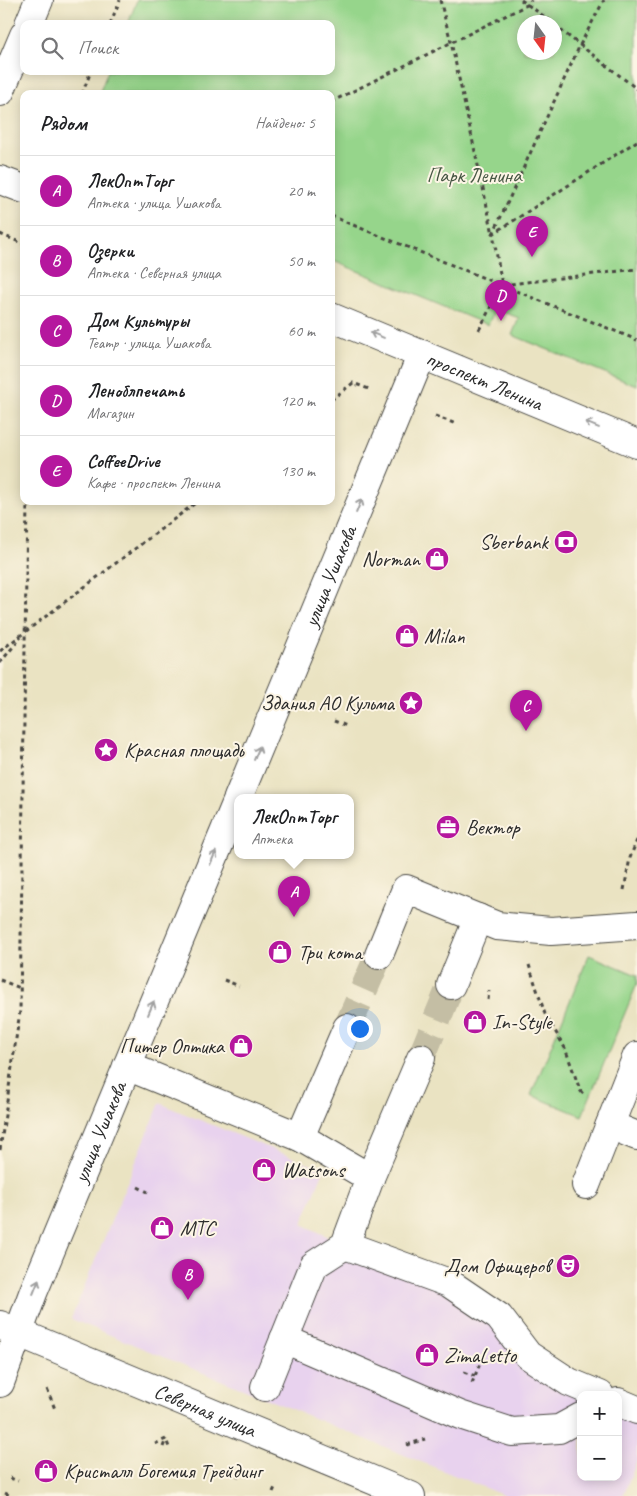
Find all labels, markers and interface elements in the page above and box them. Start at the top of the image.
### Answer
north arrow [517,15,562,60]
search box [20,20,335,75]
icon: search [38,34,66,62]
text: Поиск [78,36,118,60]
text: Рядом [40,110,87,136]
text: Найдено: 5 [255,113,315,133]
park label: Парк Ленина [427,162,523,188]
text: ЛекОптТорг [87,169,173,193]
text: A [52,181,60,201]
text: 20 m [288,181,315,201]
text: Аптека · улица Ушакова [87,193,220,213]
pin: E [516,216,548,257]
text: Озерки [87,239,134,263]
text: B [52,251,60,271]
text: 50 m [288,251,315,271]
text: Аптека · Северная улица [87,263,221,283]
pin: D [485,280,517,321]
text: Дом Культуры [87,309,189,333]
text: C [52,321,60,341]
text: 60 m [288,321,315,341]
one-way arrow [370,330,385,340]
text: Театр · улица Ушакова [87,333,210,353]
street label: проспект Ленина [422,345,548,417]
text: Леноблпечать [87,379,184,403]
text: D [51,391,61,411]
text: 120 m [281,391,315,411]
text: Магазин [87,403,134,423]
one-way arrow [585,420,600,430]
text: CoffeeDrive [87,449,160,473]
text: E [52,461,60,481]
text: 130 m [281,461,315,481]
text: Кафе · проспект Ленина [87,473,220,493]
one-way arrow [355,499,364,514]
street label: улица Ушакова [297,520,363,632]
place label: Sberbank [479,529,549,555]
bank icon: Sberbank [553,529,579,555]
place label: Norman [362,546,422,572]
shop icon: Norman [424,546,450,572]
shop icon: Milan [394,623,420,649]
place label: Milan [424,623,465,649]
place label: Здания АО Кульма [261,690,396,716]
place icon: Здания АО Кульма [398,690,424,716]
pin: C [510,690,542,731]
place icon: Красная площадь [93,737,119,763]
place label: Красная площадь [124,737,245,763]
one-way arrow [252,746,262,761]
popup [234,794,354,859]
text: ЛекОптТорг [251,805,337,829]
office icon: Вектор [435,814,461,840]
place label: Вектор [466,814,522,840]
text: Аптека [251,829,293,849]
one-way arrow [210,850,219,865]
pin: A [278,876,310,917]
shop icon: Три кота [267,939,293,965]
place label: Три кота [298,939,364,965]
one-way arrow [147,1001,157,1016]
shop icon: In-Style [462,1009,488,1035]
place label: In-Style [492,1009,554,1035]
your location [347,1016,373,1042]
place label: Питер Оптика [120,1033,226,1059]
shop icon: Питер Оптика [228,1033,254,1059]
street label: улица Ушакова [67,1076,133,1188]
shop icon: Watsons [251,1157,277,1183]
place label: Watsons [282,1157,346,1183]
shop icon: МТС [149,1215,175,1241]
place label: МТС [180,1215,218,1241]
place label: Дом Офицеров [444,1253,554,1279]
theatre icon: Дом Офицеров [555,1253,581,1279]
pin: B [172,1259,204,1300]
one-way arrow [31,1280,41,1295]
shop icon: ZimaLetto [414,1342,440,1368]
place label: ZimaLetto [444,1342,518,1368]
street label: Северная улица [150,1378,261,1444]
map controls [577,1391,622,1481]
button: + [577,1391,622,1436]
button: − [577,1436,622,1481]
shop icon: Кристалл Богемия Трейдинг [33,1458,59,1484]
place label: Кристалл Богемия Трейдинг [64,1458,265,1484]

